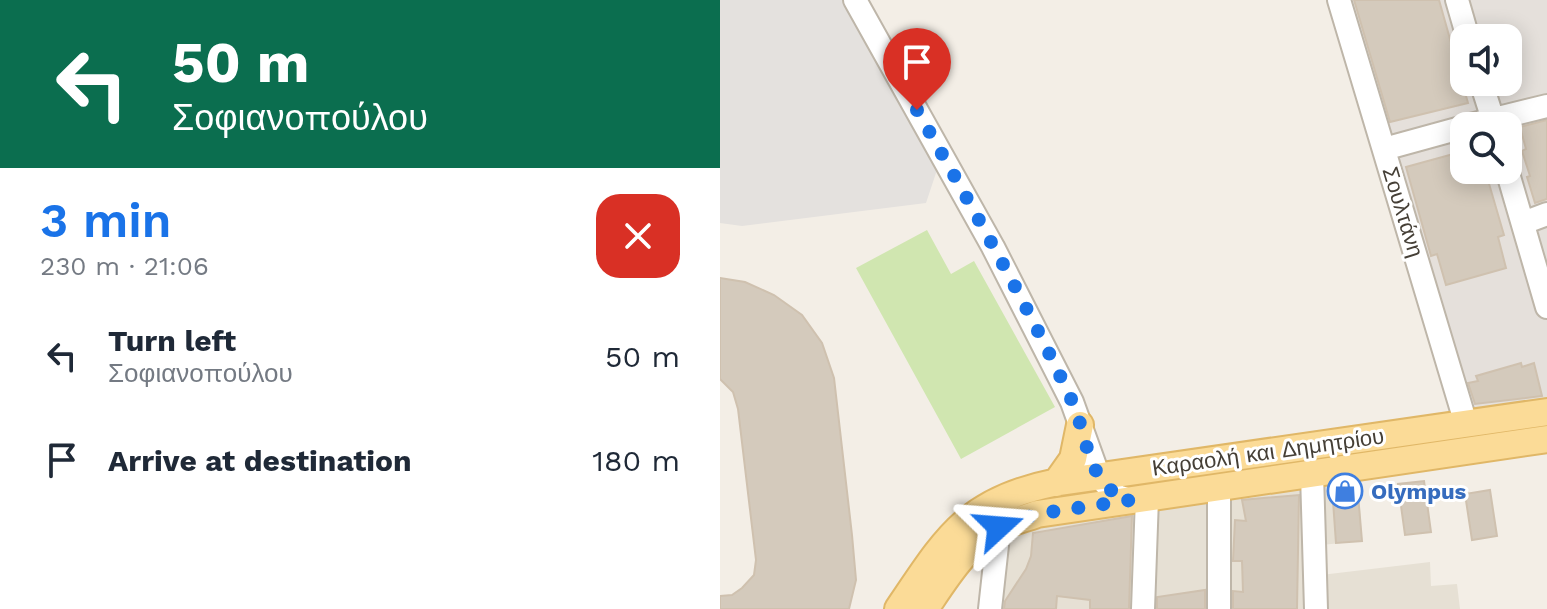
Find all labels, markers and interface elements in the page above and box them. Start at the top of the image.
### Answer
map controls [1450,24,1522,184]
button: sound [1450,24,1522,96]
pin [883,28,951,110]
text: 50 m [172,30,309,96]
icon: left [40,32,144,136]
icon: arrive [895,40,939,84]
text: Σοφιανοπούλου [172,97,428,139]
button: search [1450,112,1522,184]
street label: Σουλτάνη [1377,164,1429,260]
text: 3 min [40,192,172,249]
button: close [596,194,680,278]
text: 230 m · 21:06 [40,251,209,281]
text: Turn left [108,323,236,358]
icon: left [40,334,84,378]
text: 50 m [605,339,680,374]
text: Σοφιανοπούλου [108,358,293,388]
street label: Καραολή και Δημητρίου [1150,423,1386,481]
icon: arrive [40,438,84,482]
text: Arrive at destination [108,443,412,478]
text: 180 m [592,443,680,478]
shop icon: Olympus [1326,472,1364,510]
place label: Olympus [1371,479,1467,504]
position arrow [957,485,1041,569]

